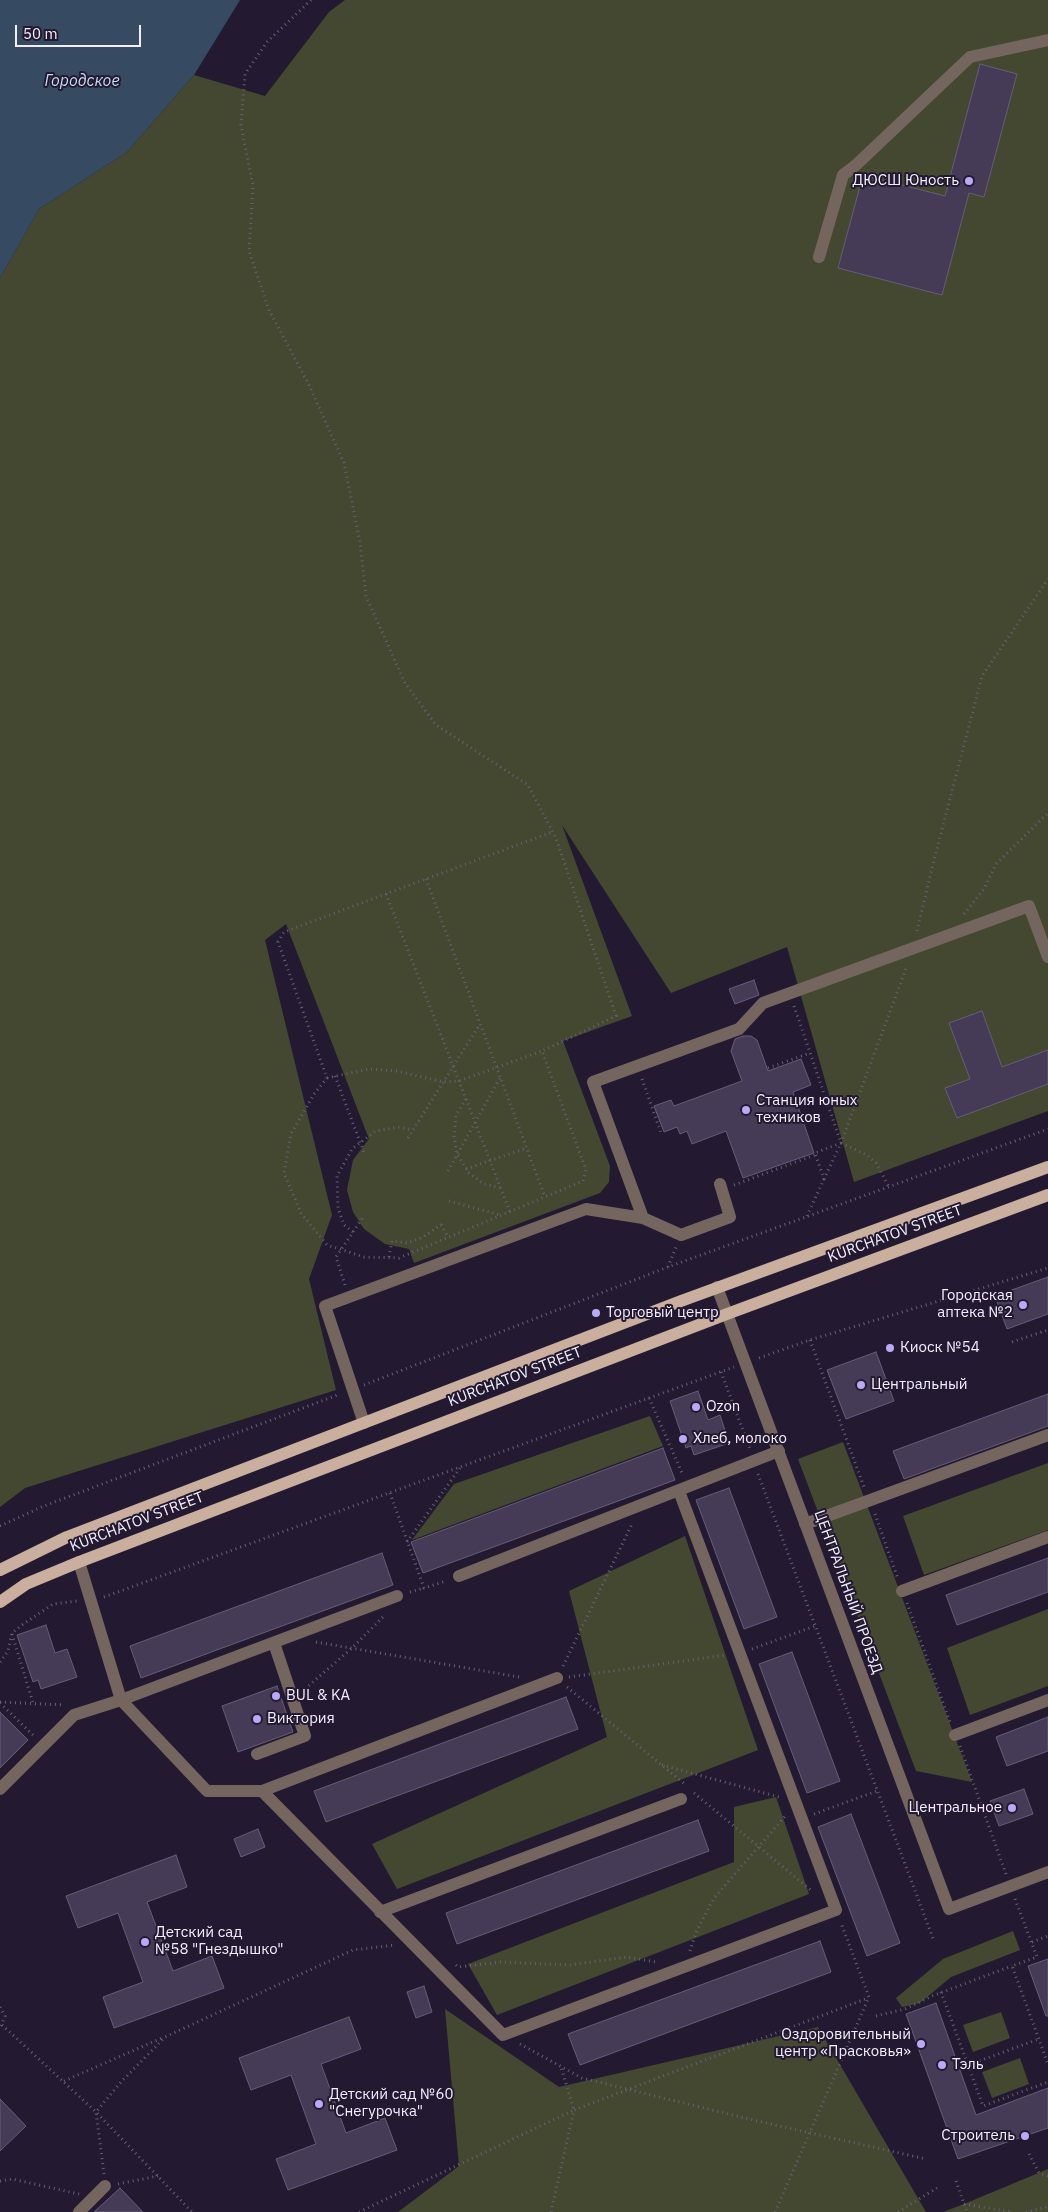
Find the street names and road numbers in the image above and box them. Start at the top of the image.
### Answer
street label: KURCHATOV STREET [825,1201,965,1267]
street label: KURCHATOV STREET [446,1343,584,1411]
street label: KURCHATOV STREET [68,1488,206,1556]
street label: ЦЕНТРАЛЬНЫЙ ПРОЕЗД [810,1508,886,1676]

